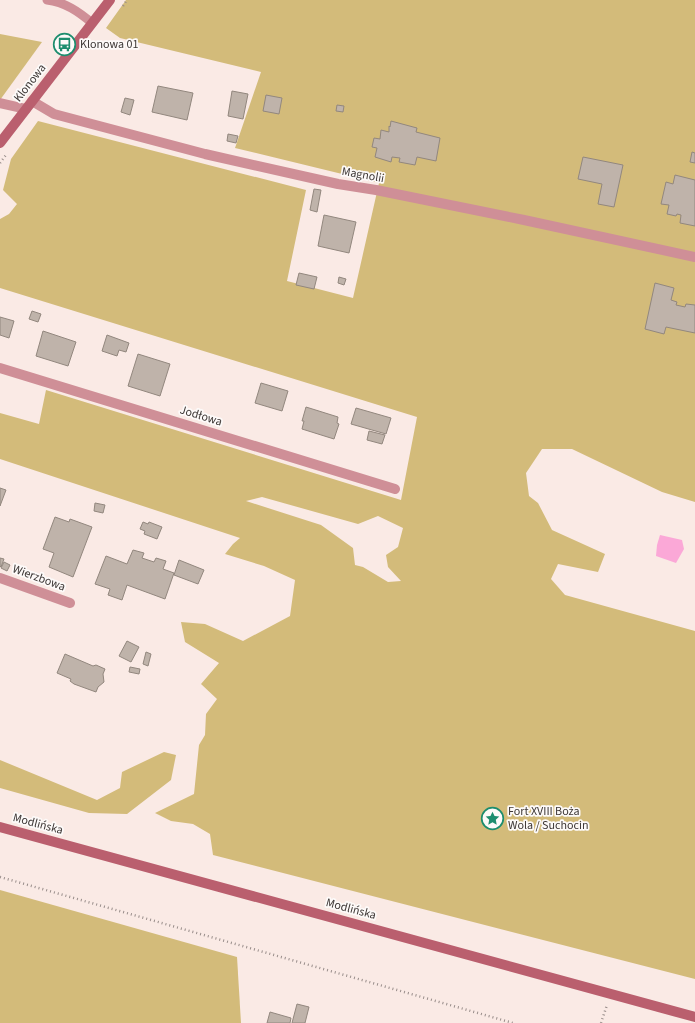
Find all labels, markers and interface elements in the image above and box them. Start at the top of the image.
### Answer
bus stop icon: Klonowa 01 [51,31,77,57]
place label: Klonowa 01 [80,36,138,53]
street label: Klonowa [10,60,50,106]
street label: Magnolii [340,163,386,187]
street label: Jodłowa [178,402,224,430]
street label: Wierzbowa [10,561,68,595]
place label: Fort XVIII Boża Wola / Suchocin [508,803,588,834]
place icon: Fort XVIII Boża Wola / Suchocin [480,805,506,831]
street label: Modlińska [11,809,65,839]
street label: Modlińska [324,894,378,924]

